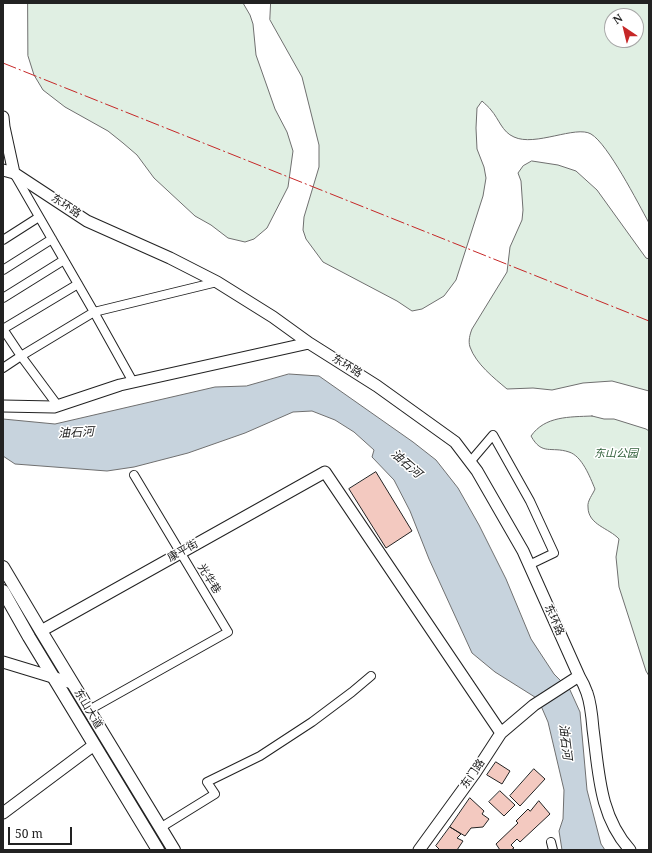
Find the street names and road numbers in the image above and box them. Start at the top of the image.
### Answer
street label: 东环路 [49,191,83,221]
street label: 东环路 [330,352,364,380]
street label: 康平街 [165,537,201,565]
street label: 光华巷 [195,562,223,596]
street label: 东环路 [541,602,567,638]
street label: 东山大道 [71,687,105,731]
street label: 东门路 [458,757,488,791]

